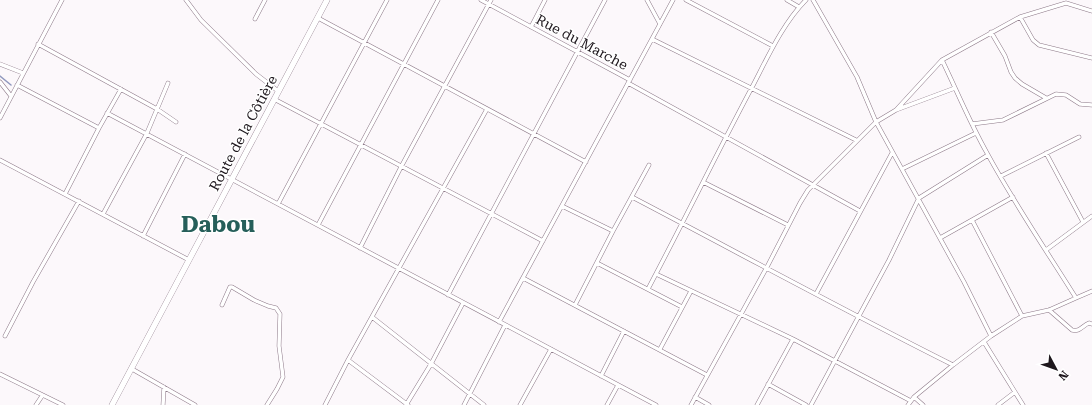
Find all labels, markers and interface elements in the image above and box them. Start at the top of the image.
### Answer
street label: Rue du Marche [533,11,631,73]
street label: Route de la Côtière [206,72,280,193]
district label: Dabou [181,212,255,237]
north arrow [1036,349,1076,389]
text: N [1055,368,1071,383]

